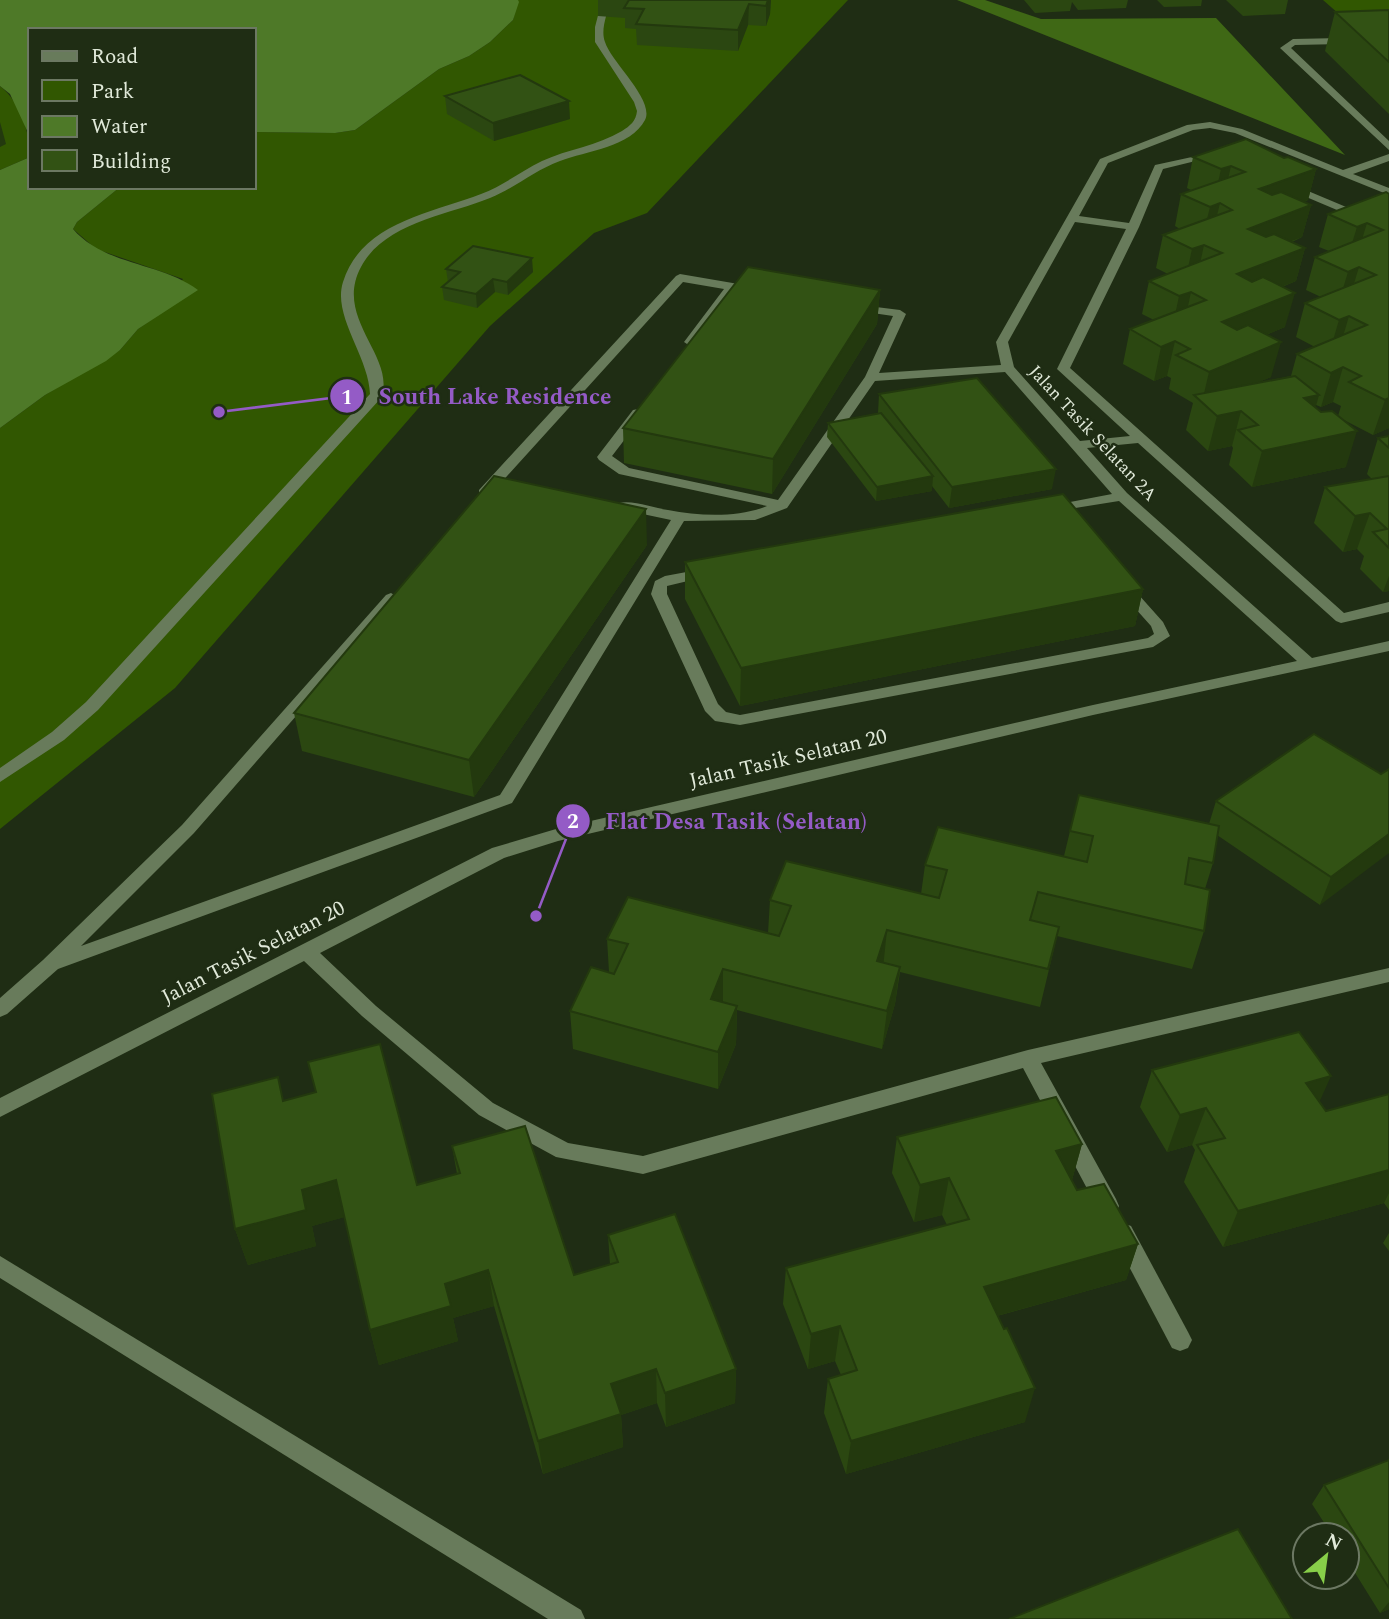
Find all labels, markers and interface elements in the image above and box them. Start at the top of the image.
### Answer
legend [28,28,256,189]
text: Road [91,41,138,73]
text: Park [91,76,135,108]
text: Water [91,111,147,143]
text: Building [91,146,171,178]
street label: Jalan Tasik Selatan 2A [1022,359,1163,508]
callout: South Lake Residence [329,374,625,418]
text: South Lake Residence [379,380,611,415]
text: 1 [341,382,353,414]
street label: Jalan Tasik Selatan 20 [686,721,890,797]
callout: Flat Desa Tasik (Selatan) [556,799,880,843]
text: Flat Desa Tasik (Selatan) [605,805,867,840]
text: 2 [567,806,579,838]
street label: Jalan Tasik Selatan 20 [156,893,351,1013]
north arrow [1291,1521,1361,1591]
text: N [1320,1526,1347,1559]

